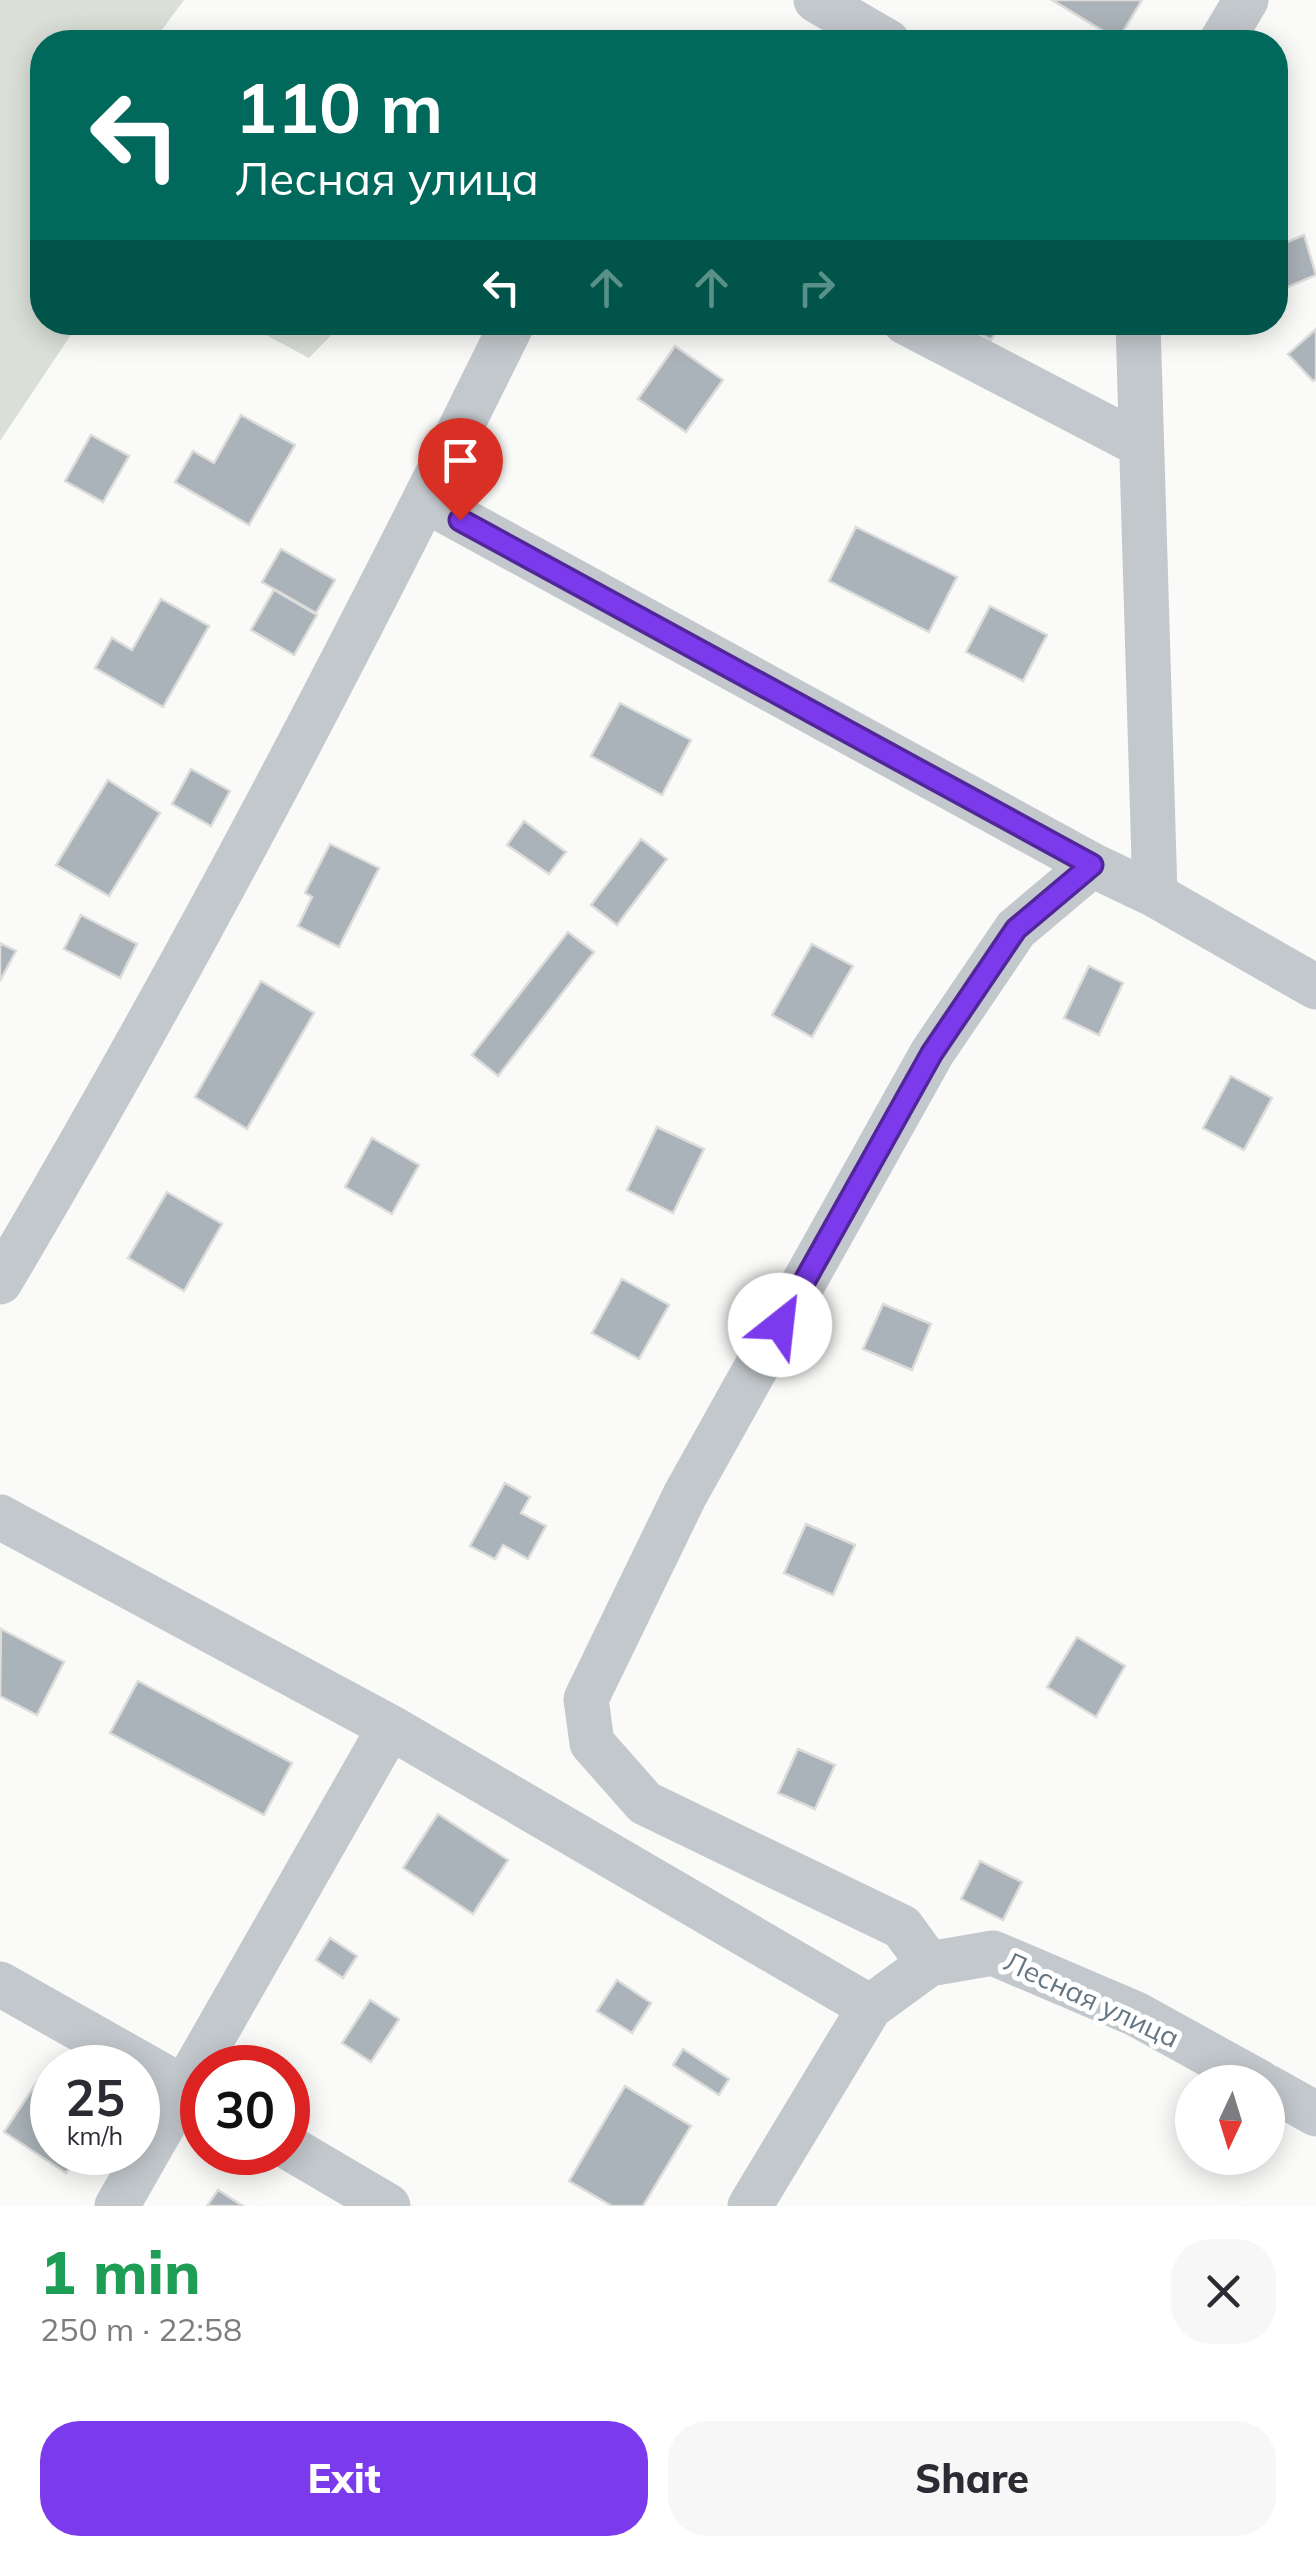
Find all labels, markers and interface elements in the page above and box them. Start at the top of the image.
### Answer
text: 110 m [235,63,443,151]
icon: left [70,70,200,200]
text: Лесная улица [235,150,539,206]
icon: left [474,260,529,315]
icon: ahead [579,260,634,315]
icon: ahead [684,260,739,315]
icon: right [789,260,844,315]
pin [418,418,503,521]
icon: arrive [433,433,488,488]
position arrow [728,1273,832,1377]
street label: Лесная улица [999,1943,1185,2055]
speed limit sign: 30 [180,2045,310,2175]
north arrow [1175,2065,1285,2175]
map controls [1175,2065,1285,2175]
text: 25 [65,2066,125,2129]
text: km/h [67,2120,123,2151]
text: 1 min [40,2234,201,2309]
button: close [1171,2239,1276,2344]
text: 250 m · 22:58 [40,2309,242,2349]
button: Exit [40,2421,648,2536]
button: Share [668,2421,1276,2536]

